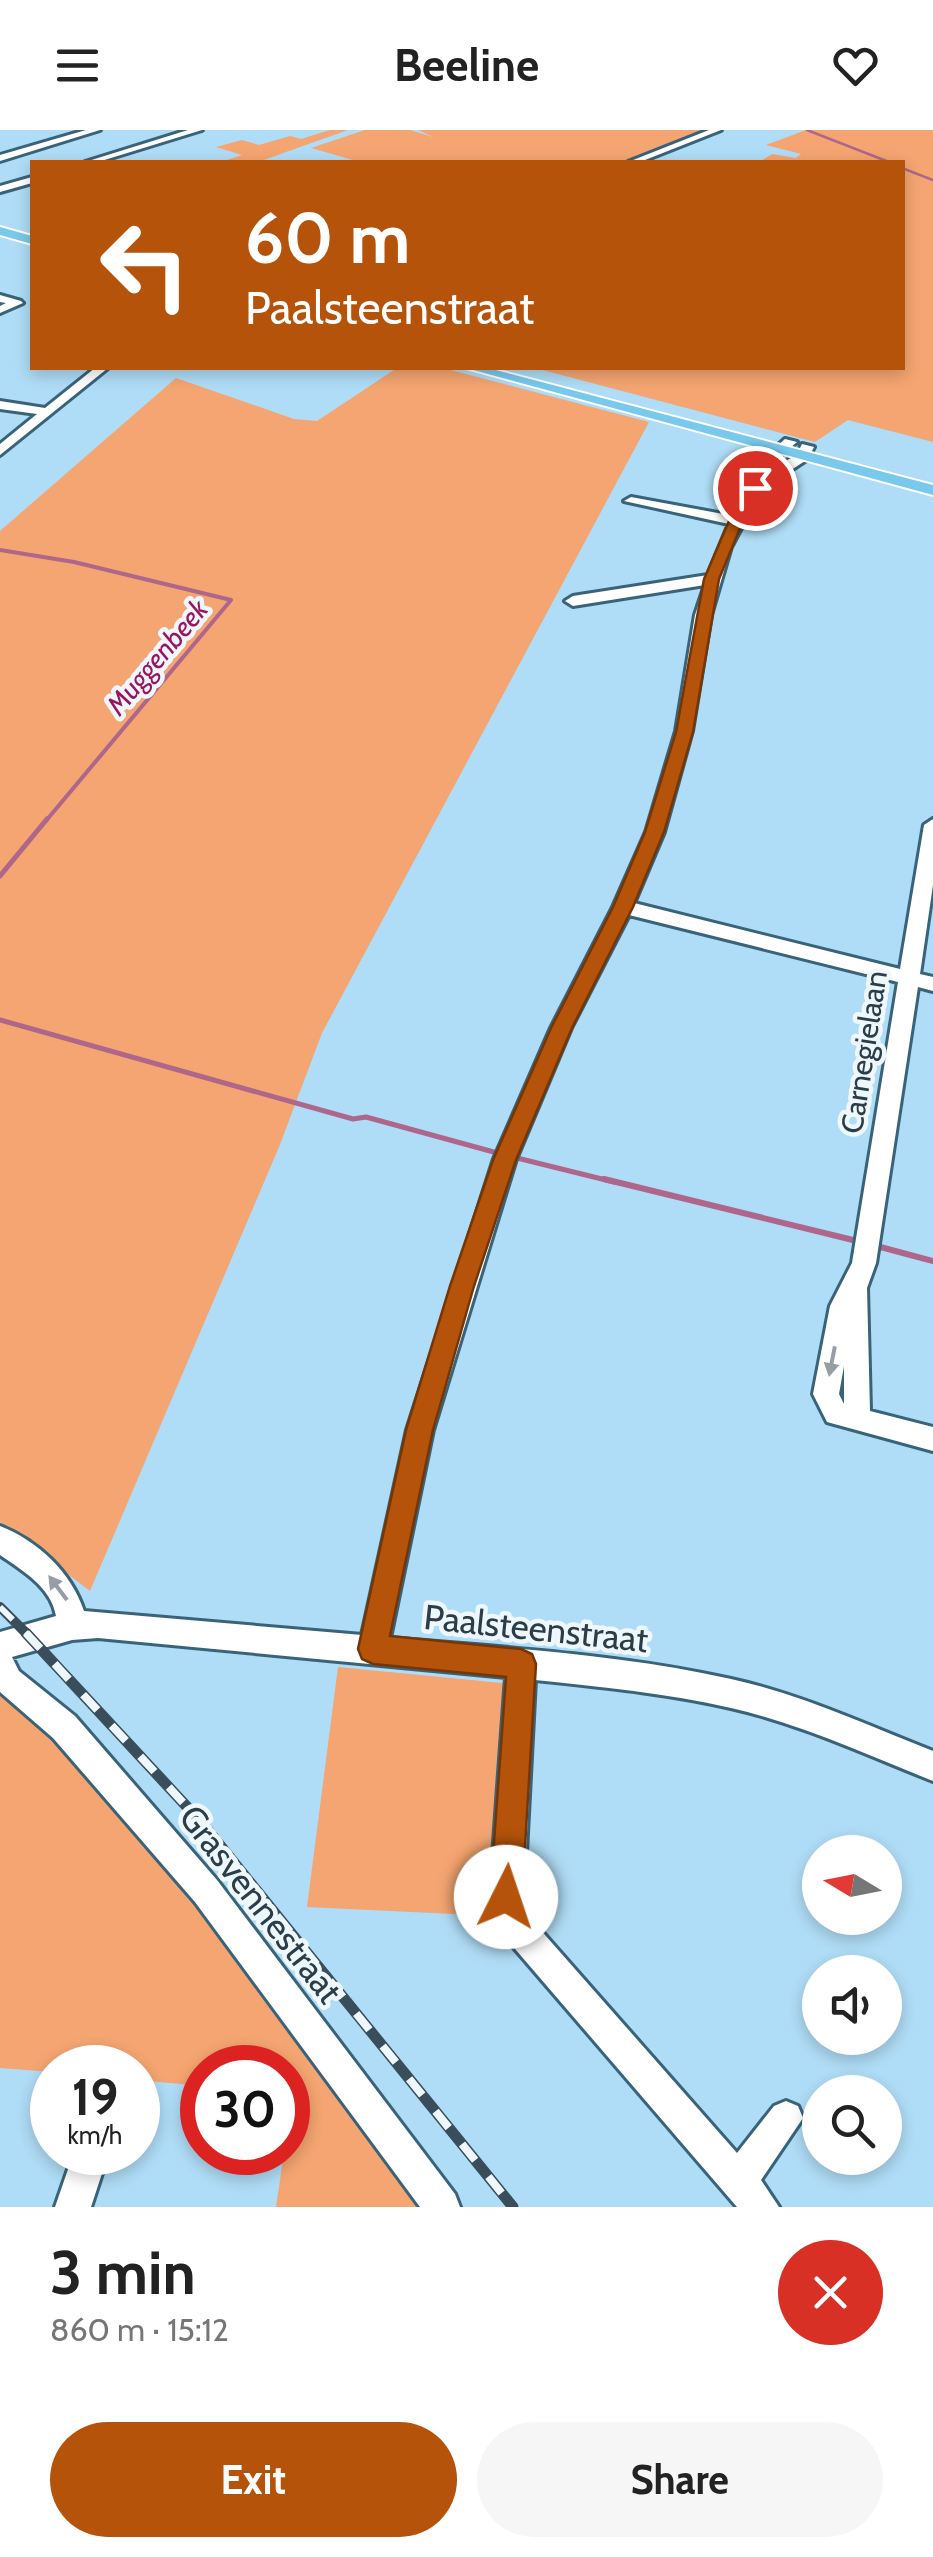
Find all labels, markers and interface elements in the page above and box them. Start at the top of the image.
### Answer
icon: menu [50,38,105,93]
text: Beeline [394,38,539,92]
icon: heart [828,38,883,93]
text: 60 m [245,195,410,281]
icon: left [80,200,210,330]
text: Paalsteenstraat [245,281,534,335]
pin [713,446,798,531]
icon: arrive [728,461,783,516]
water label: Muggenbeek [98,592,216,722]
street label: Carnegielaan [833,968,895,1136]
one-way arrow [824,1346,839,1377]
one-way arrow [48,1576,69,1602]
street label: Paalsteenstraat [422,1595,650,1661]
street label: Grasvennestraat [170,1796,352,2012]
north arrow [802,1835,902,1935]
map controls [802,1835,902,2175]
position arrow [454,1845,558,1949]
button: sound [802,1955,902,2055]
speed limit sign: 30 [180,2045,310,2175]
text: 19 [72,2067,118,2128]
button: search [802,2075,902,2175]
text: km/h [68,2120,122,2150]
text: 3 min [50,2236,196,2309]
button: close [778,2240,883,2345]
text: 860 m · 15:12 [50,2310,229,2349]
button: Exit [50,2422,457,2537]
button: Share [477,2422,883,2537]

